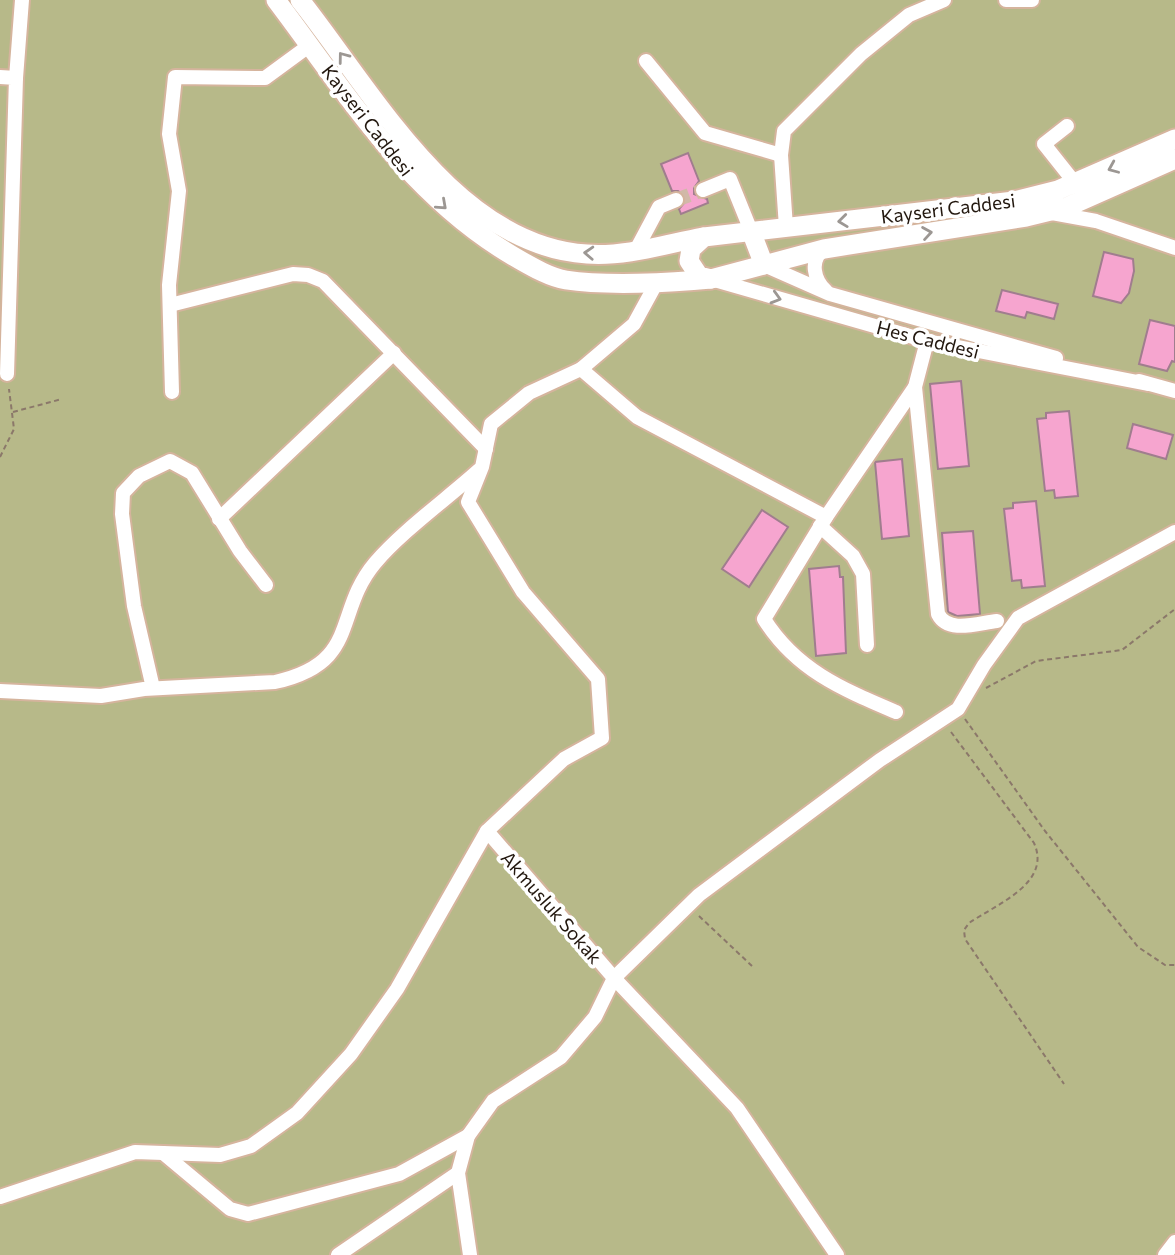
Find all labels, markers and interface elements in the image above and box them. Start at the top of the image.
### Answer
one-way arrow [339,52,352,65]
street label: Kayseri Caddesi [317,60,419,180]
one-way arrow [1108,159,1120,173]
street label: Kayseri Caddesi [879,188,1017,228]
one-way arrow [433,197,446,209]
one-way arrow [838,213,849,228]
one-way arrow [921,226,933,241]
one-way arrow [583,245,594,260]
one-way arrow [770,290,782,304]
street label: Hes Caddesi [874,315,982,363]
street label: Akmusluk Sokak [497,846,607,968]

